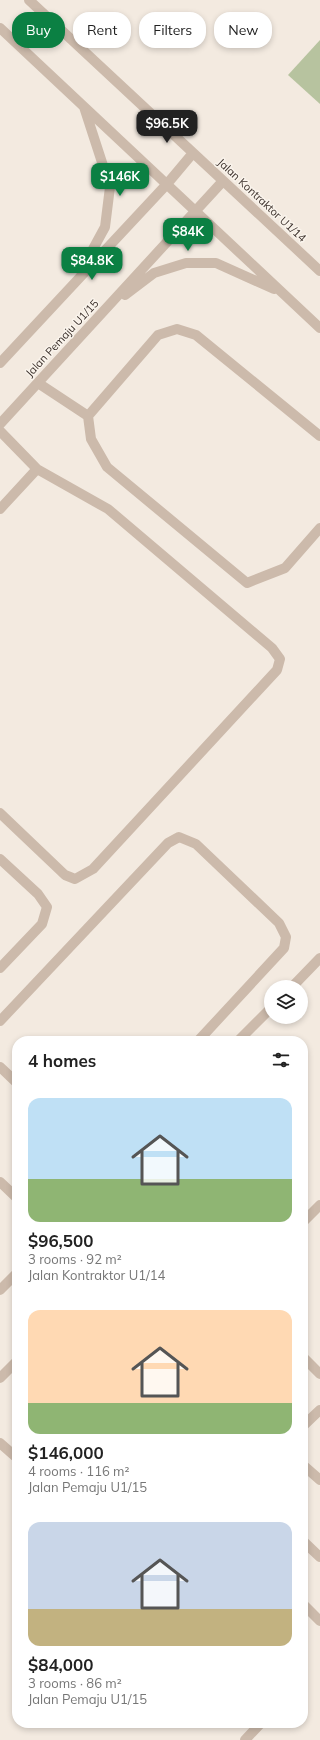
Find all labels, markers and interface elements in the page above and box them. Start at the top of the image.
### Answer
chip: Buy [12,12,65,48]
chip: Rent [73,12,131,48]
chip: Filters [139,12,206,48]
chip: New [214,12,272,48]
pin: $96.5K [134,110,200,144]
text: $96.5K [145,115,189,131]
street label: Jalan Kontraktor U1/14 [215,155,310,245]
pin: $146K [92,163,148,197]
text: $146K [100,168,140,184]
pin: $84K [164,218,212,252]
text: $84K [172,223,204,239]
pin: $84.8K [59,247,125,281]
text: $84.8K [70,252,114,268]
street label: Jalan Pemaju U1/15 [23,296,102,380]
map controls [264,980,308,1024]
button: layers [264,980,308,1024]
icon: filters [270,1049,292,1071]
text: 4 homes [28,1050,96,1071]
icon: home [124,1124,196,1196]
text: $96,500 [28,1230,93,1251]
text: 3 rooms · 92 m² [28,1251,122,1267]
text: Jalan Kontraktor U1/14 [28,1267,165,1283]
icon: home [124,1336,196,1408]
text: $146,000 [28,1442,104,1463]
text: 4 rooms · 116 m² [28,1463,129,1479]
text: Jalan Pemaju U1/15 [28,1479,147,1495]
icon: home [124,1548,196,1620]
text: $84,000 [28,1654,93,1675]
text: 3 rooms · 86 m² [28,1675,122,1691]
text: Jalan Pemaju U1/15 [28,1691,147,1707]

